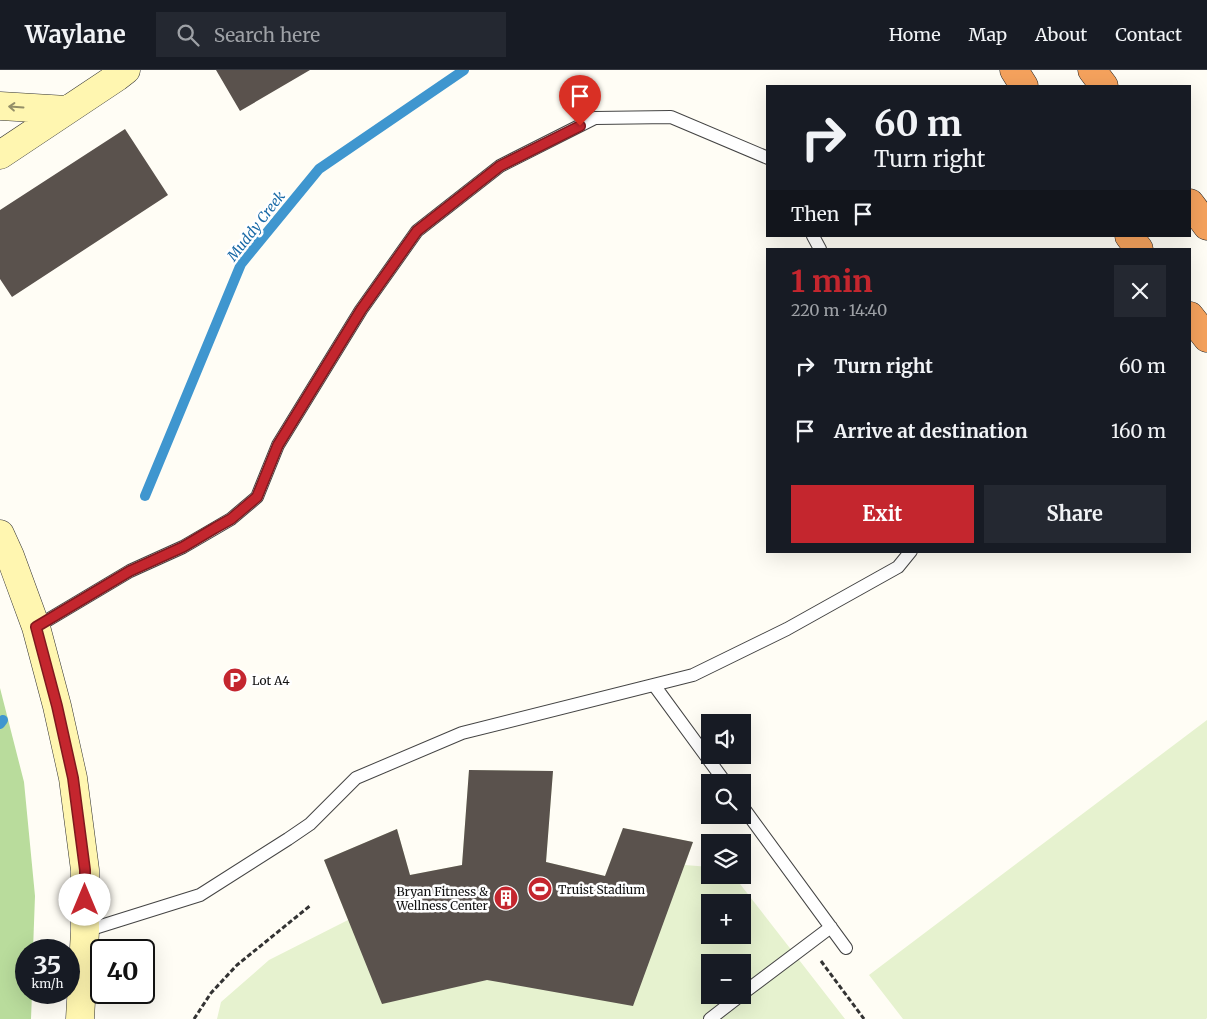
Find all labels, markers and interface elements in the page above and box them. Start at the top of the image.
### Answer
search box [156,12,506,57]
text: Waylane [25,19,126,50]
icon: search [174,21,202,49]
text: Search here [214,23,320,47]
text: Home [889,23,941,46]
text: Map [969,23,1007,46]
text: About [1035,23,1087,46]
text: Contact [1115,23,1182,46]
pin [559,75,601,126]
icon: arrive [566,82,594,110]
one-way arrow [8,102,24,111]
text: 60 m [874,102,962,146]
icon: right [791,105,856,170]
text: Turn right [874,145,985,173]
water label: Muddy Creek [223,187,289,265]
icon: arrive [849,200,877,228]
text: Then [791,202,839,226]
text: 1 min [791,262,873,300]
button: close [1114,265,1166,317]
text: 220 m · 14:40 [791,300,887,320]
icon: right [791,352,819,380]
text: Turn right [834,354,933,378]
text: 60 m [1119,354,1166,378]
icon: arrive [791,417,819,445]
text: Arrive at destination [834,419,1028,443]
text: 160 m [1111,419,1166,443]
button: Exit [791,485,974,543]
button: Share [984,485,1166,543]
parking icon: Lot A4 [222,667,248,693]
place label: Lot A4 [252,673,290,688]
map controls [701,714,751,1004]
button: sound [701,714,751,764]
button: search [701,774,751,824]
button: layers [701,834,751,884]
position arrow [58,873,110,925]
sports icon: Truist Stadium [527,876,553,902]
place label: Truist Stadium [558,882,645,897]
place label: Bryan Fitness & Wellness Center [395,884,489,913]
building icon: Bryan Fitness & Wellness Center [493,885,519,911]
button: + [701,894,751,944]
speed limit sign: 40 [90,939,155,1004]
text: 35 [34,949,61,981]
button: − [701,954,751,1004]
text: km/h [32,976,63,991]

